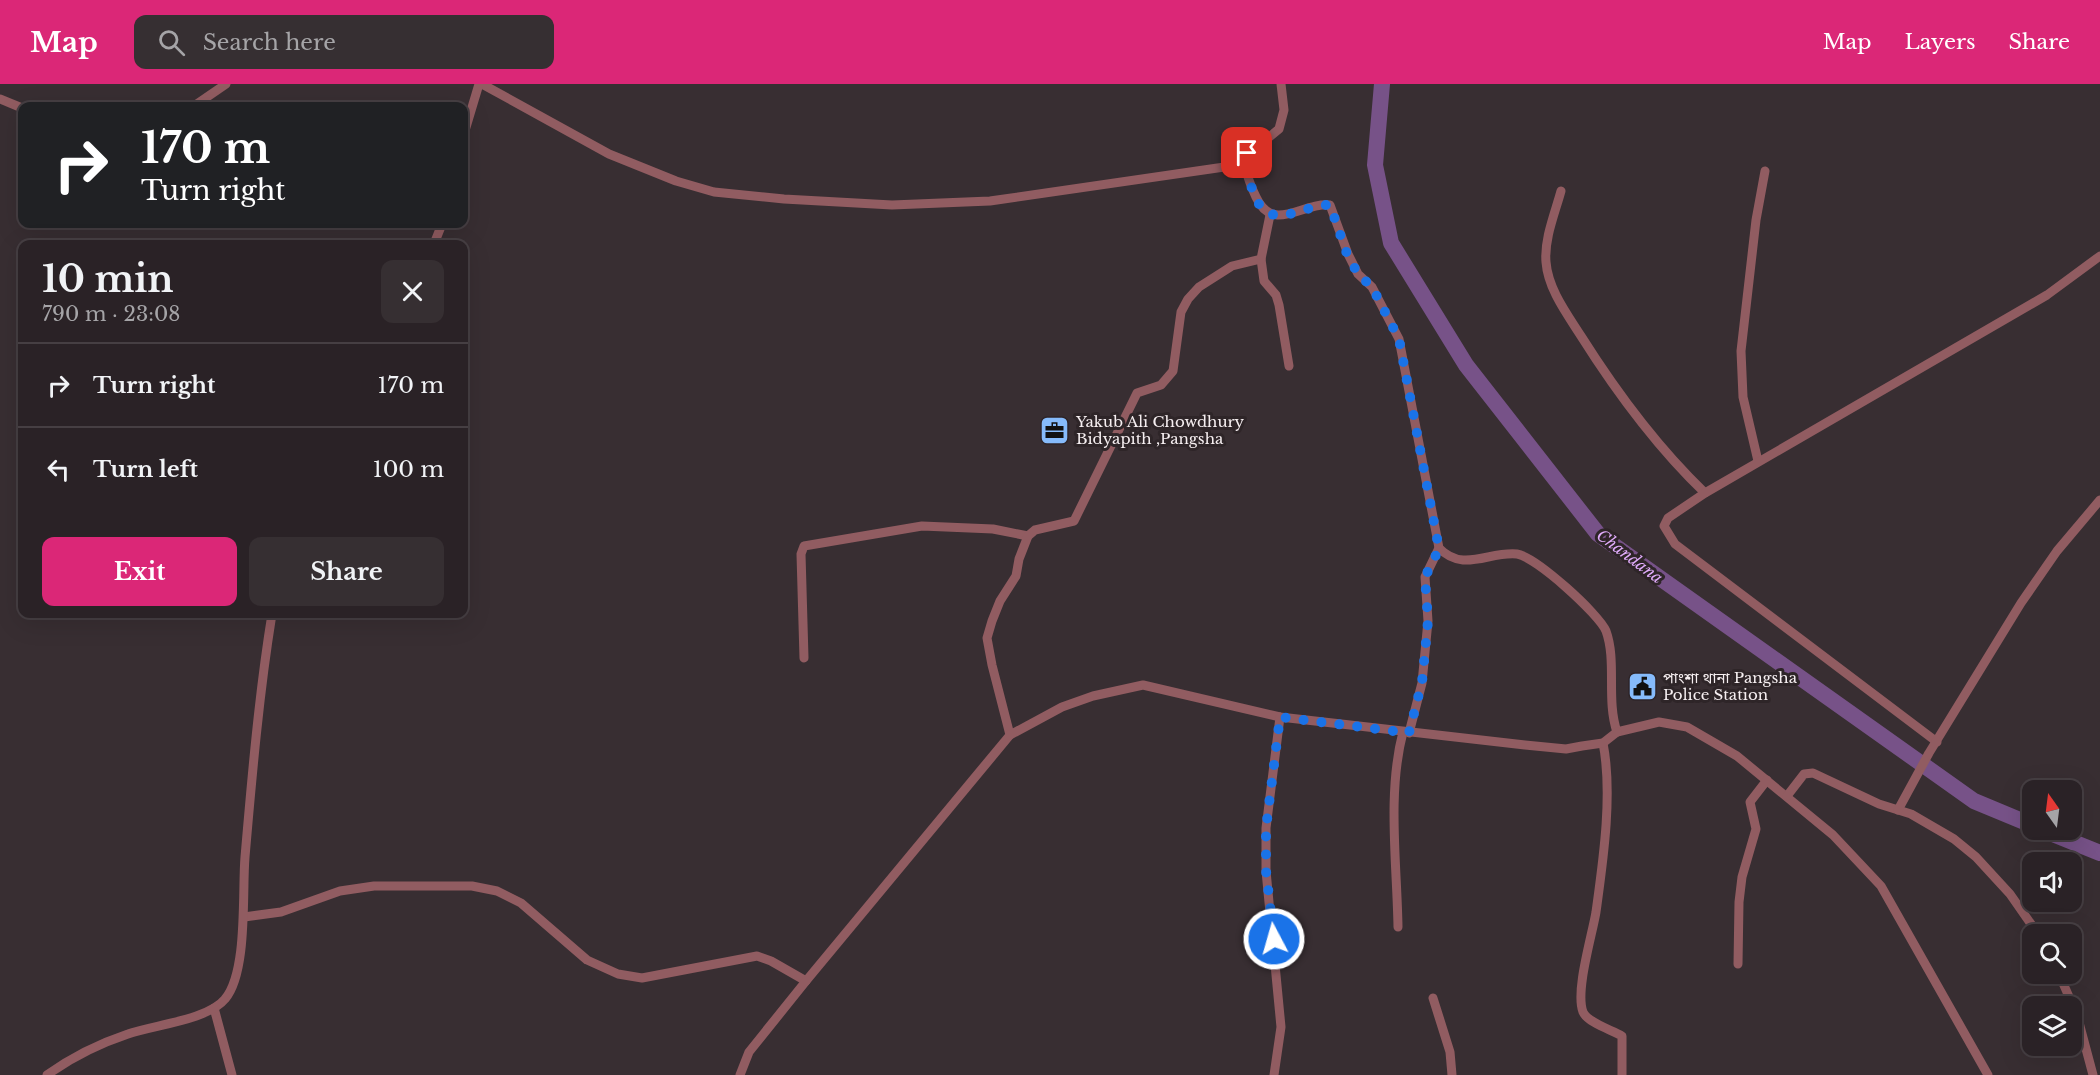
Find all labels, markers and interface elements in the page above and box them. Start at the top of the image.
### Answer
search box [134,15,554,69]
text: Map [30,25,98,60]
icon: search [155,26,188,59]
text: Search here [203,29,336,56]
text: Map [1823,29,1872,55]
text: Layers [1905,29,1976,55]
text: Share [2009,29,2070,55]
text: 170 m [141,122,270,174]
icon: right [42,126,120,204]
pin [1221,127,1272,178]
icon: arrive [1230,136,1263,169]
text: Turn right [141,174,285,207]
text: 10 min [42,257,173,302]
button: close [381,260,444,323]
text: 790 m · 23:08 [42,302,180,326]
icon: right [42,369,75,402]
text: Turn right [93,372,215,399]
text: 170 m [378,372,444,399]
place label: Yakub Ali Chowdhury Bidyapith ,Pangsha [1075,412,1245,448]
office icon: Yakub Ali Chowdhury Bidyapith ,Pangsha [1039,414,1071,446]
icon: left [42,453,75,486]
text: Turn left [93,456,198,483]
text: 100 m [373,456,444,483]
water label: Chandana [1593,525,1667,587]
button: Exit [42,537,237,606]
button: Share [249,537,444,606]
place label: পাংশা থানা Pangsha Police Station [1663,668,1798,704]
public building icon: পাংশা থানা Pangsha Police Station [1626,670,1658,702]
north arrow [2022,780,2082,840]
map controls [2022,780,2082,1056]
button: sound [2022,852,2082,912]
position arrow [1242,907,1306,971]
button: search [2022,924,2082,984]
button: layers [2022,996,2082,1056]

